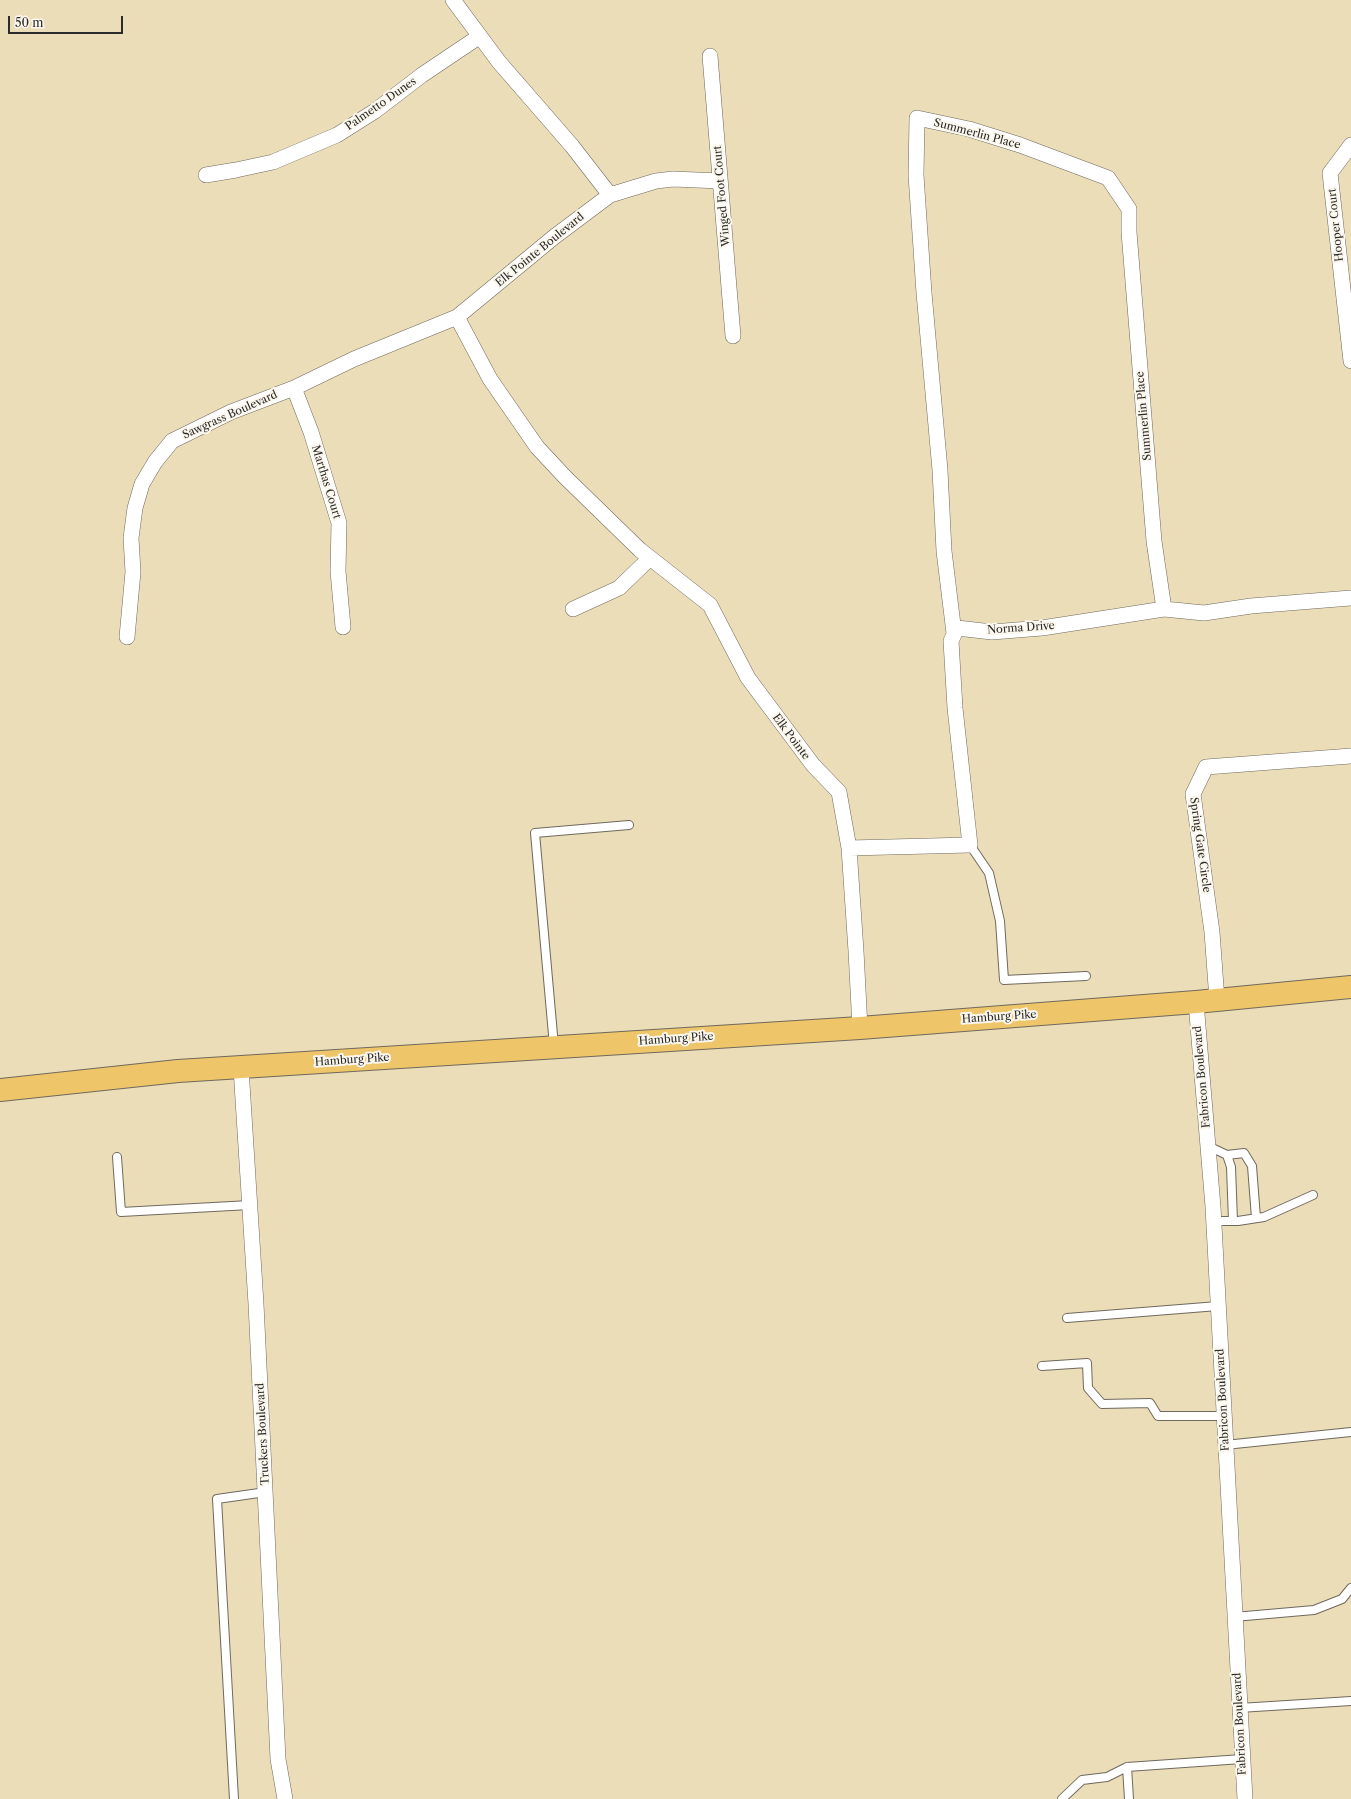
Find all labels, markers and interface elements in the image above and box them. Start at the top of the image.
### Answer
scale bar [10,8,125,34]
text: 50 m [15,15,44,30]
street label: Palmetto Dunes [343,75,419,133]
street label: Summerlin Place [932,116,1022,152]
street label: Winged Foot Court [711,145,733,247]
street label: Hooper Court [1326,188,1346,262]
street label: Elk Pointe Boulevard [493,210,587,290]
street label: Summerlin Place [1134,371,1154,461]
street label: Sawgrass Boulevard [180,388,280,442]
street label: Marthas Court [309,444,343,520]
street label: Norma Drive [987,619,1055,637]
street label: Elk Pointe [769,711,813,763]
street label: Spring Gate Circle [1187,797,1213,893]
street label: Hamburg Pike [961,1008,1037,1026]
street label: Fabricon Boulevard [1191,1025,1213,1129]
street label: Hamburg Pike [638,1030,714,1048]
street label: Hamburg Pike [314,1051,390,1069]
street label: Fabricon Boulevard [1214,1348,1232,1452]
street label: Truckers Boulevard [254,1383,272,1485]
street label: Fabricon Boulevard [1231,1672,1249,1776]

